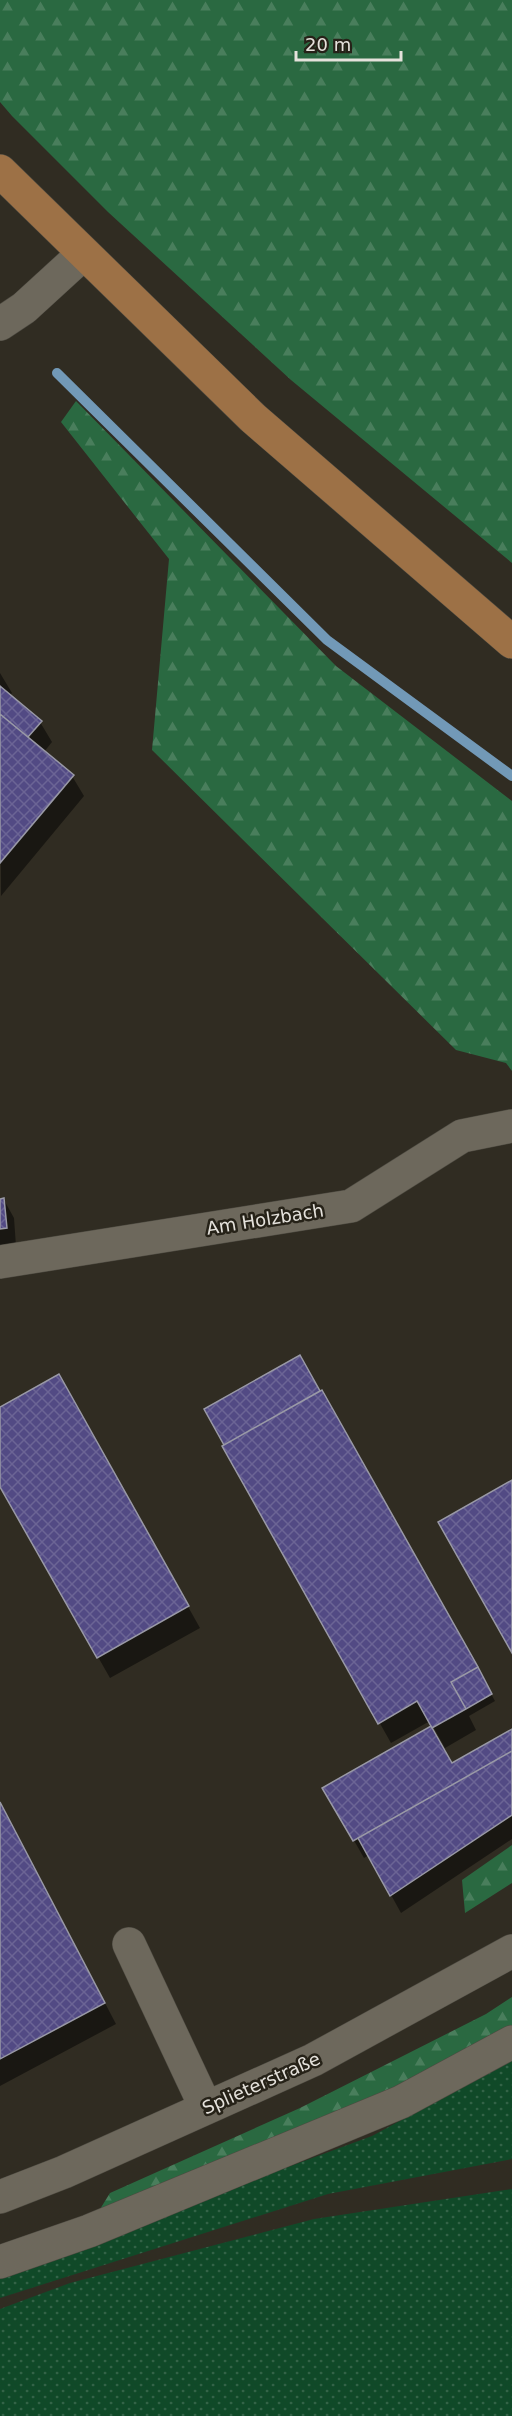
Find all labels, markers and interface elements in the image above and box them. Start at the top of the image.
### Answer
scale bar [296,24,401,62]
text: 20 m [305,34,351,55]
street label: Am Holzbach [205,1199,325,1239]
street label: Splieterstraße [199,2048,323,2118]

